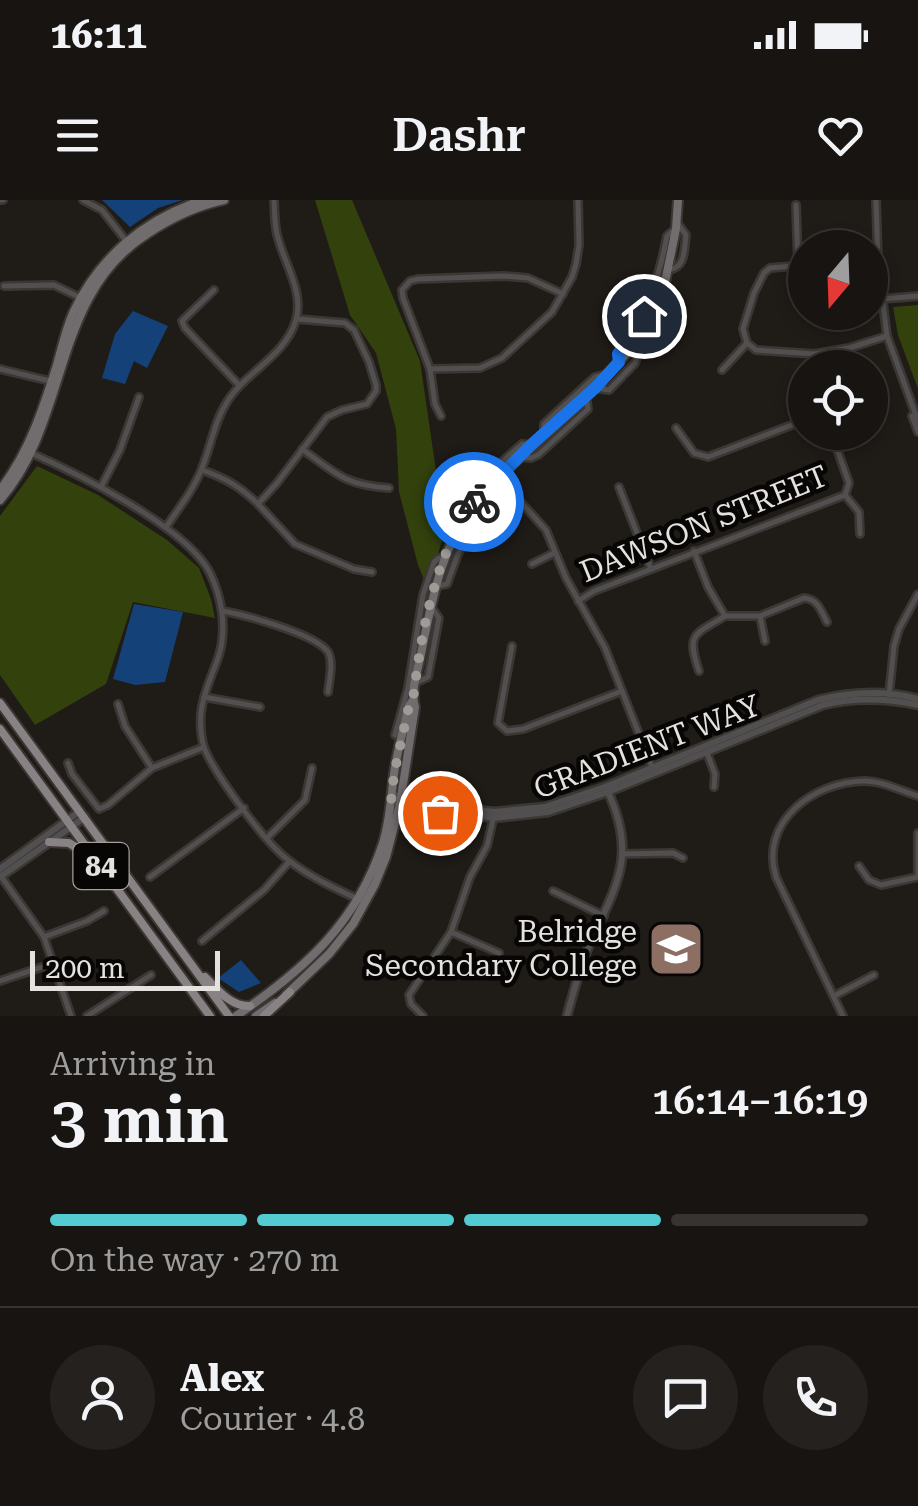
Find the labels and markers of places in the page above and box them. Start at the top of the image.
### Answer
pin [602,274,687,359]
pin [398,771,483,856]
place label: Belridge Secondary College [365,914,637,983]
school or university icon: Belridge Secondary College [646,919,706,979]

